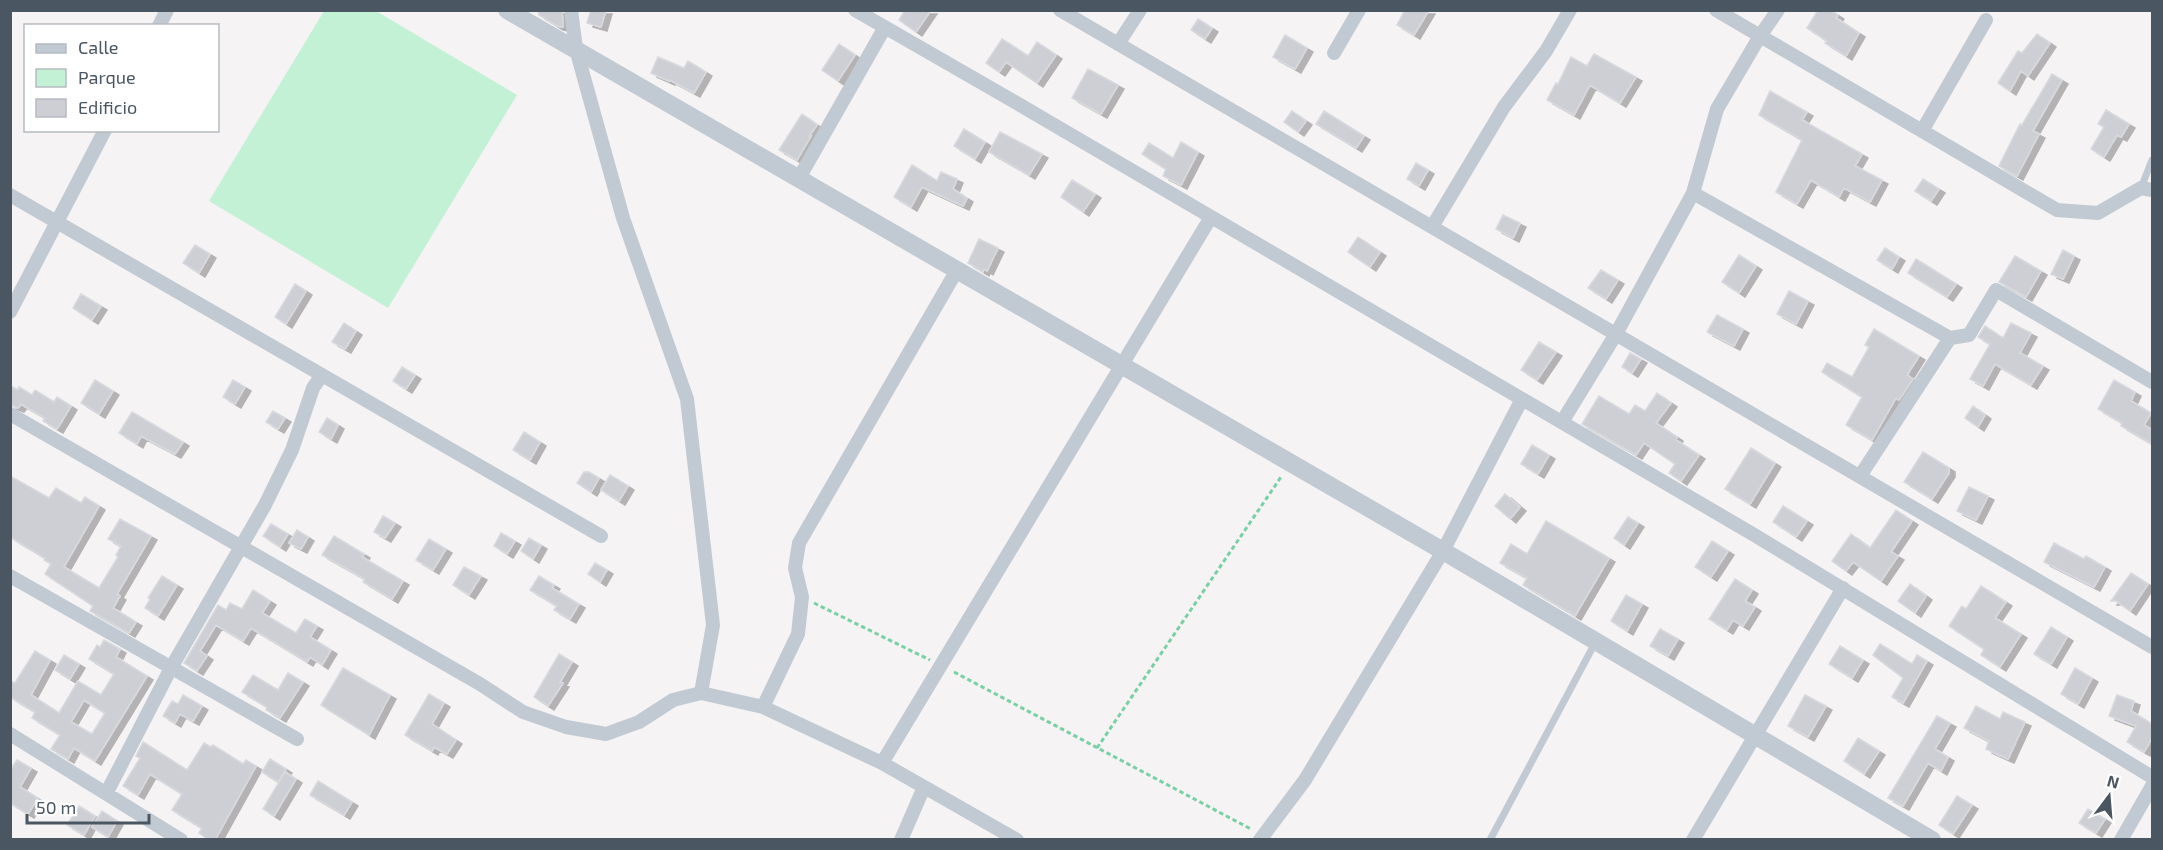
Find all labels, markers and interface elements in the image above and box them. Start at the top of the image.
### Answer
legend [24,24,219,132]
text: Calle [78,36,119,58]
text: Parque [78,66,136,88]
text: Edificio [78,96,137,118]
north arrow [2079,766,2139,826]
text: N [2105,770,2121,792]
scale bar [27,787,148,825]
text: 50 m [36,796,76,818]

